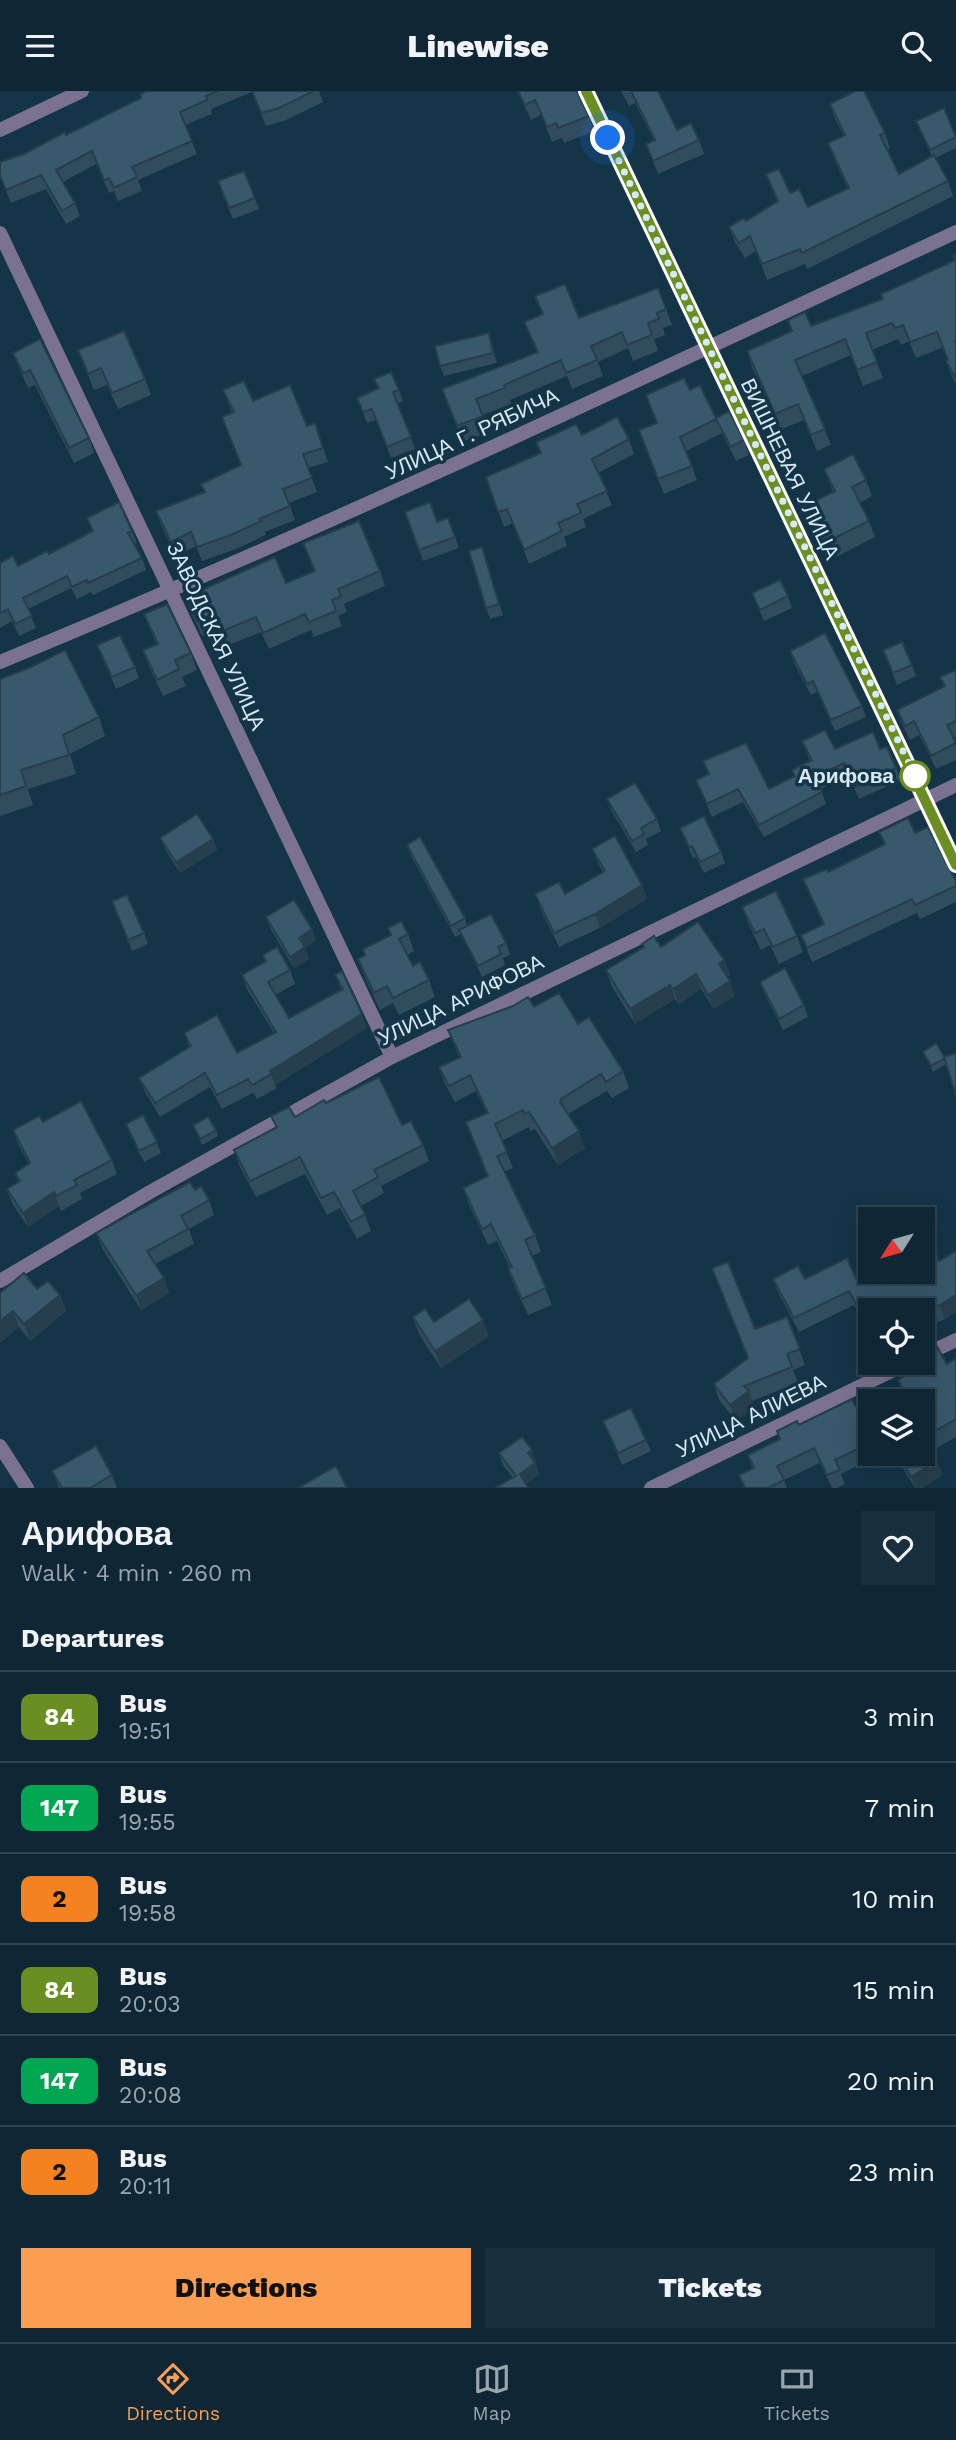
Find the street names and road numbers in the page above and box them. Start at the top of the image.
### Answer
street label: ВИШНЕВАЯ УЛИЦА [736,374,845,563]
street label: УЛИЦА Г. РЯБИЧА [381,383,562,485]
street label: ЗАВОДСКАЯ УЛИЦА [162,538,271,734]
street label: УЛИЦА АРИФОВА [374,949,548,1050]
street label: УЛИЦА АЛИЕВА [672,1369,829,1462]

